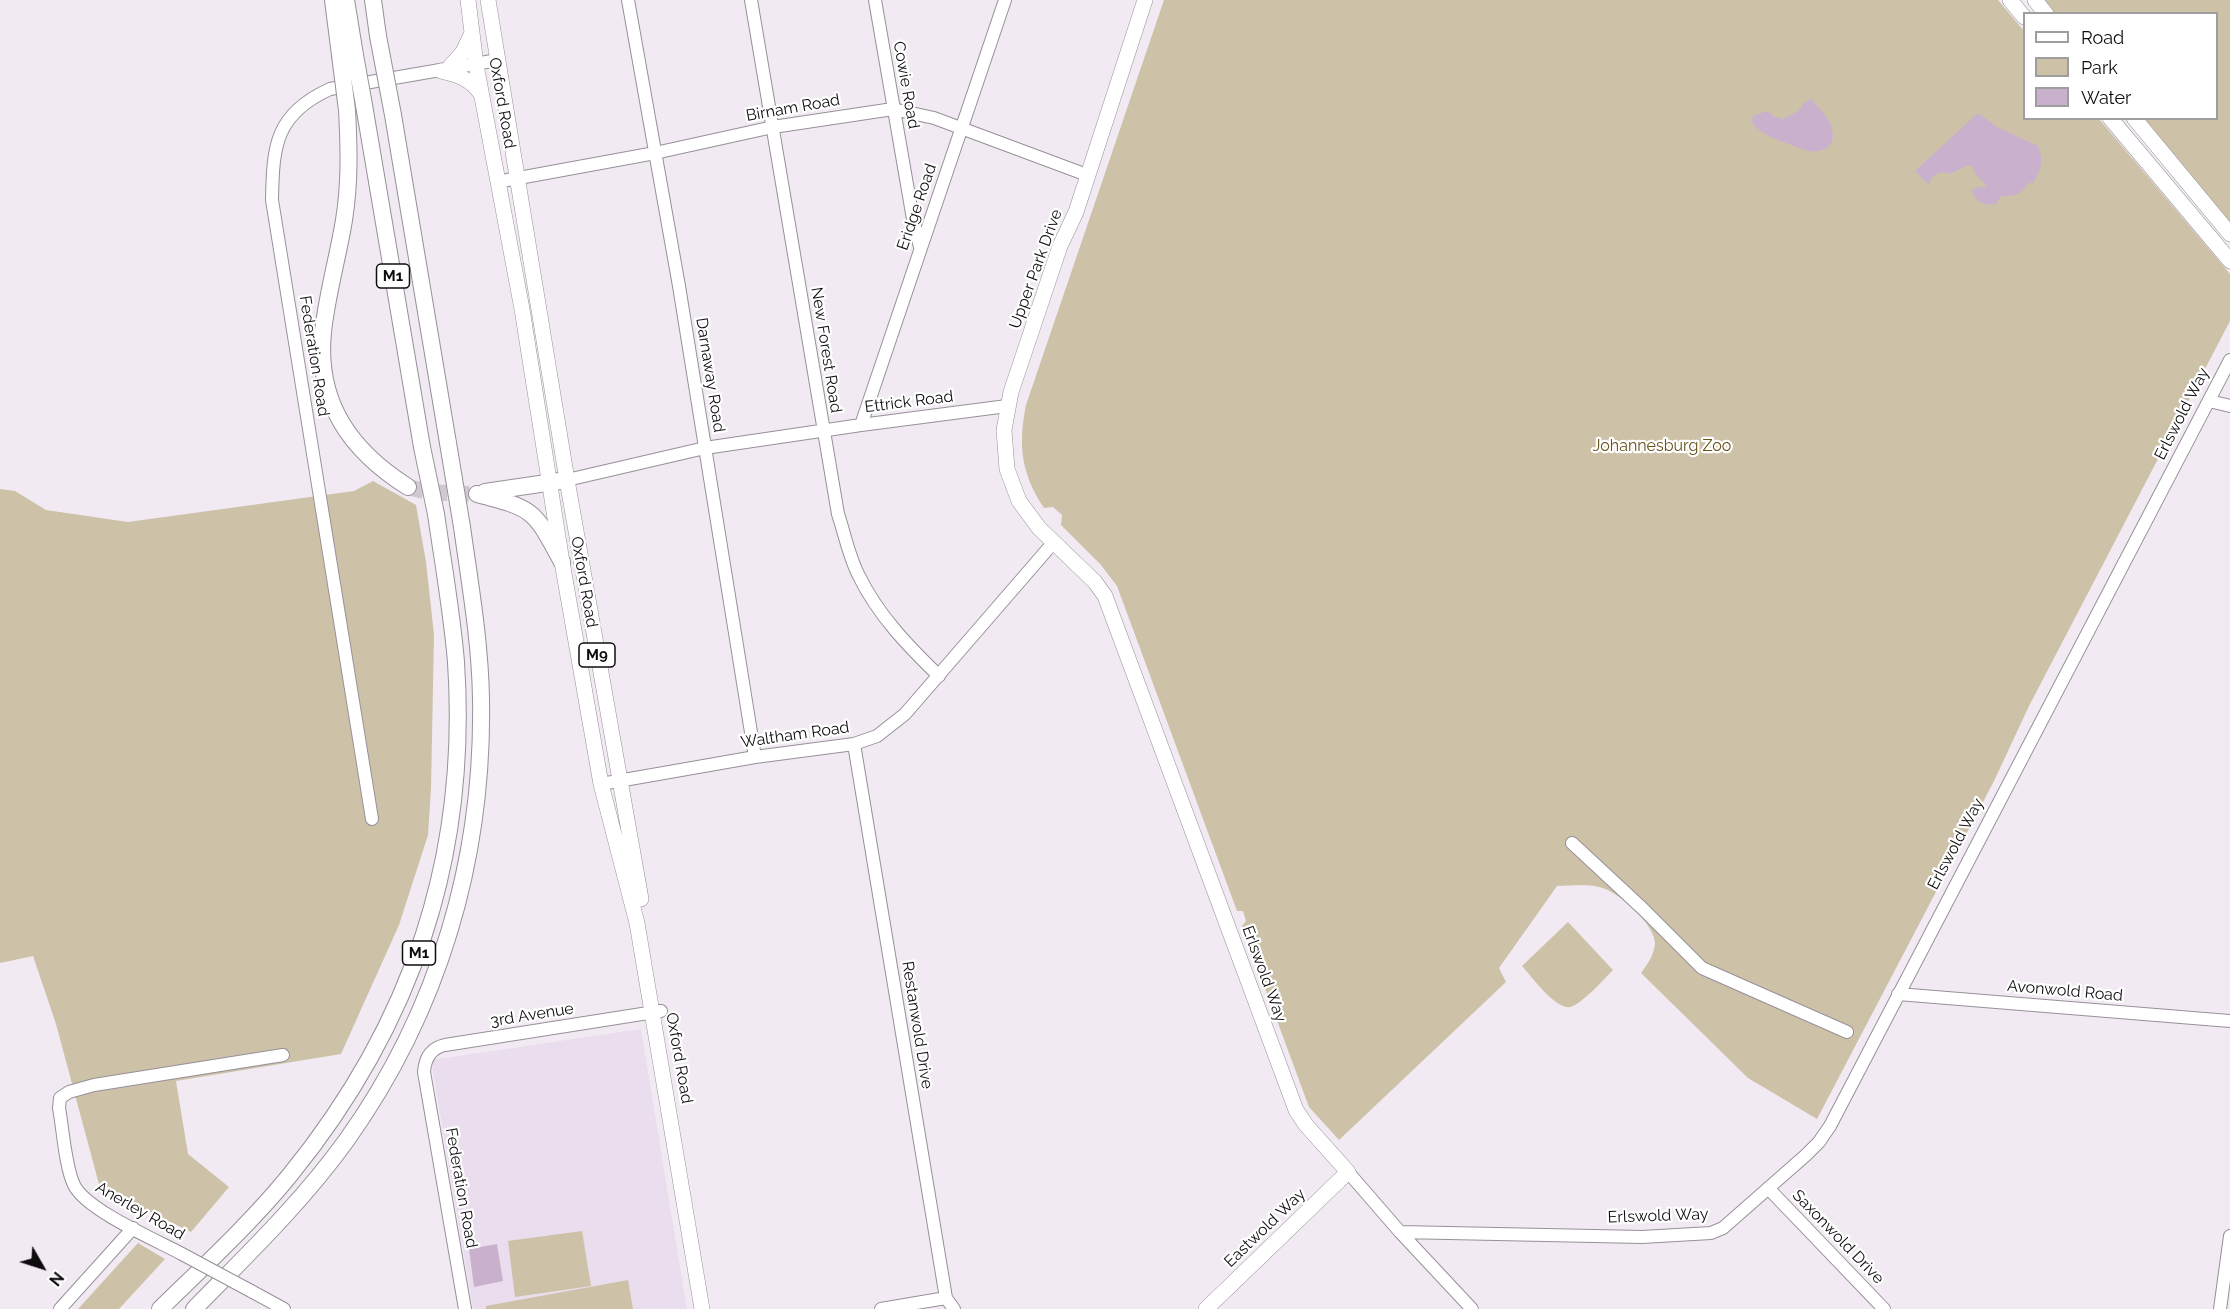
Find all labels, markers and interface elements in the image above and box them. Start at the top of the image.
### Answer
legend [2023,12,2218,120]
text: Road [2081,27,2124,48]
street label: Cowie Road [889,40,923,130]
street label: Oxford Road [485,56,519,150]
text: Park [2081,57,2118,78]
text: Water [2081,87,2131,108]
street label: Birnam Road [745,90,841,126]
street label: Eridge Road [893,161,941,253]
street label: Upper Park Drive [1005,207,1067,331]
road number: M1 [376,264,410,288]
street label: New Forest Road [807,286,845,414]
street label: Federation Road [295,294,333,418]
street label: Darnaway Road [691,316,729,434]
street label: Erlswold Way [2151,365,2213,463]
street label: Ettrick Road [864,387,954,417]
park label: Johannesburg Zoo [1593,436,1731,456]
street label: Oxford Road [567,535,601,629]
road number: M9 [579,643,615,667]
street label: Waltham Road [739,718,851,752]
street label: Erlswold Way [1924,795,1988,893]
street label: Erlswold Way [1238,923,1290,1025]
road number: M1 [402,941,436,965]
street label: Restanwold Drive [897,960,937,1090]
street label: Avonwold Road [2006,976,2124,1006]
street label: 3rd Avenue [489,999,575,1031]
street label: Oxford Road [662,1011,696,1105]
street label: Federation Road [441,1126,481,1250]
street label: Anerley Road [92,1178,188,1244]
street label: Eastwold Way [1221,1185,1309,1271]
street label: Saxonwold Drive [1788,1186,1888,1288]
street label: Erlswold Way [1607,1205,1709,1227]
north arrow [12,1237,72,1297]
text: N [45,1268,68,1289]

